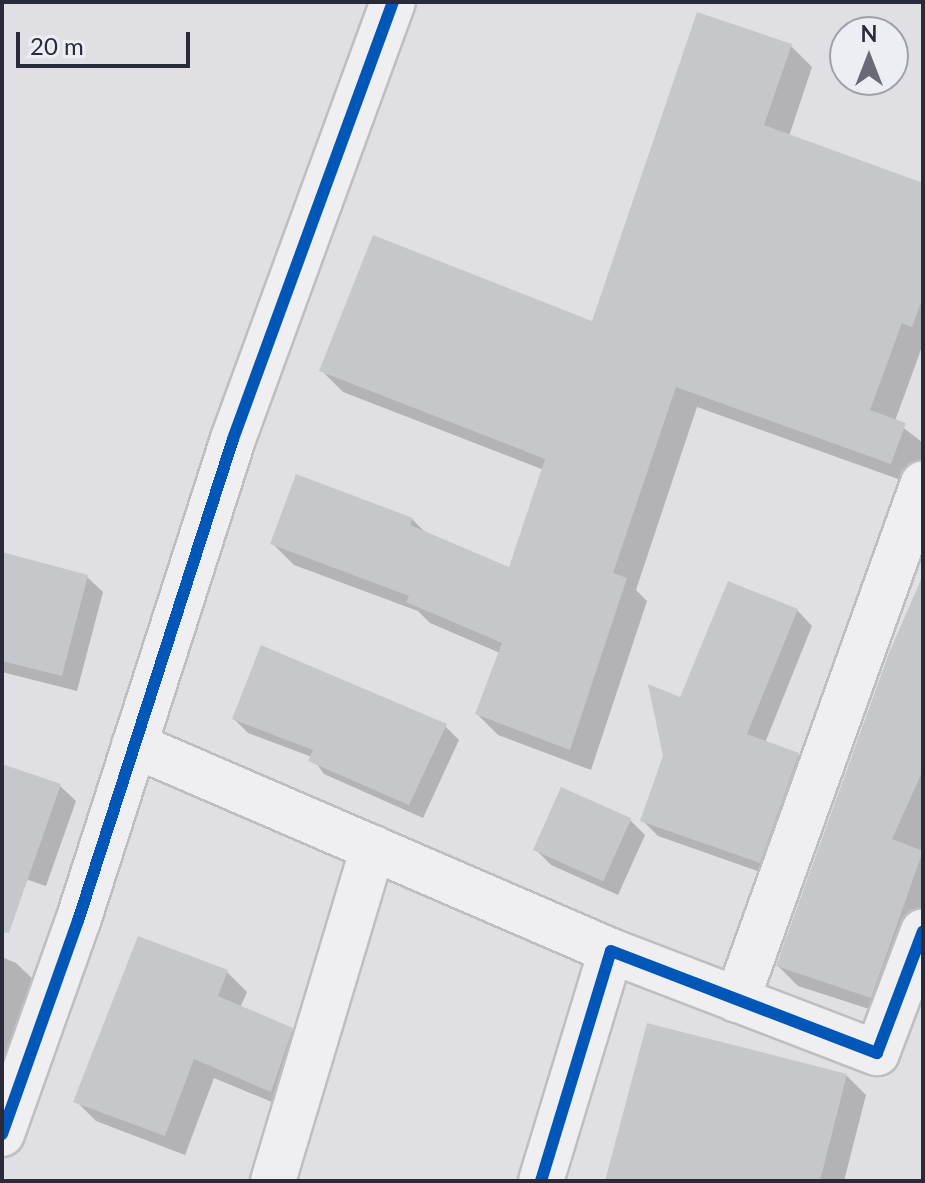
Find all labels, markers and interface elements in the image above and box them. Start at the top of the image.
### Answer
scale bar [20,16,194,66]
north arrow [829,16,909,96]
text: N [861,20,877,47]
text: 20 m [30,31,84,60]

